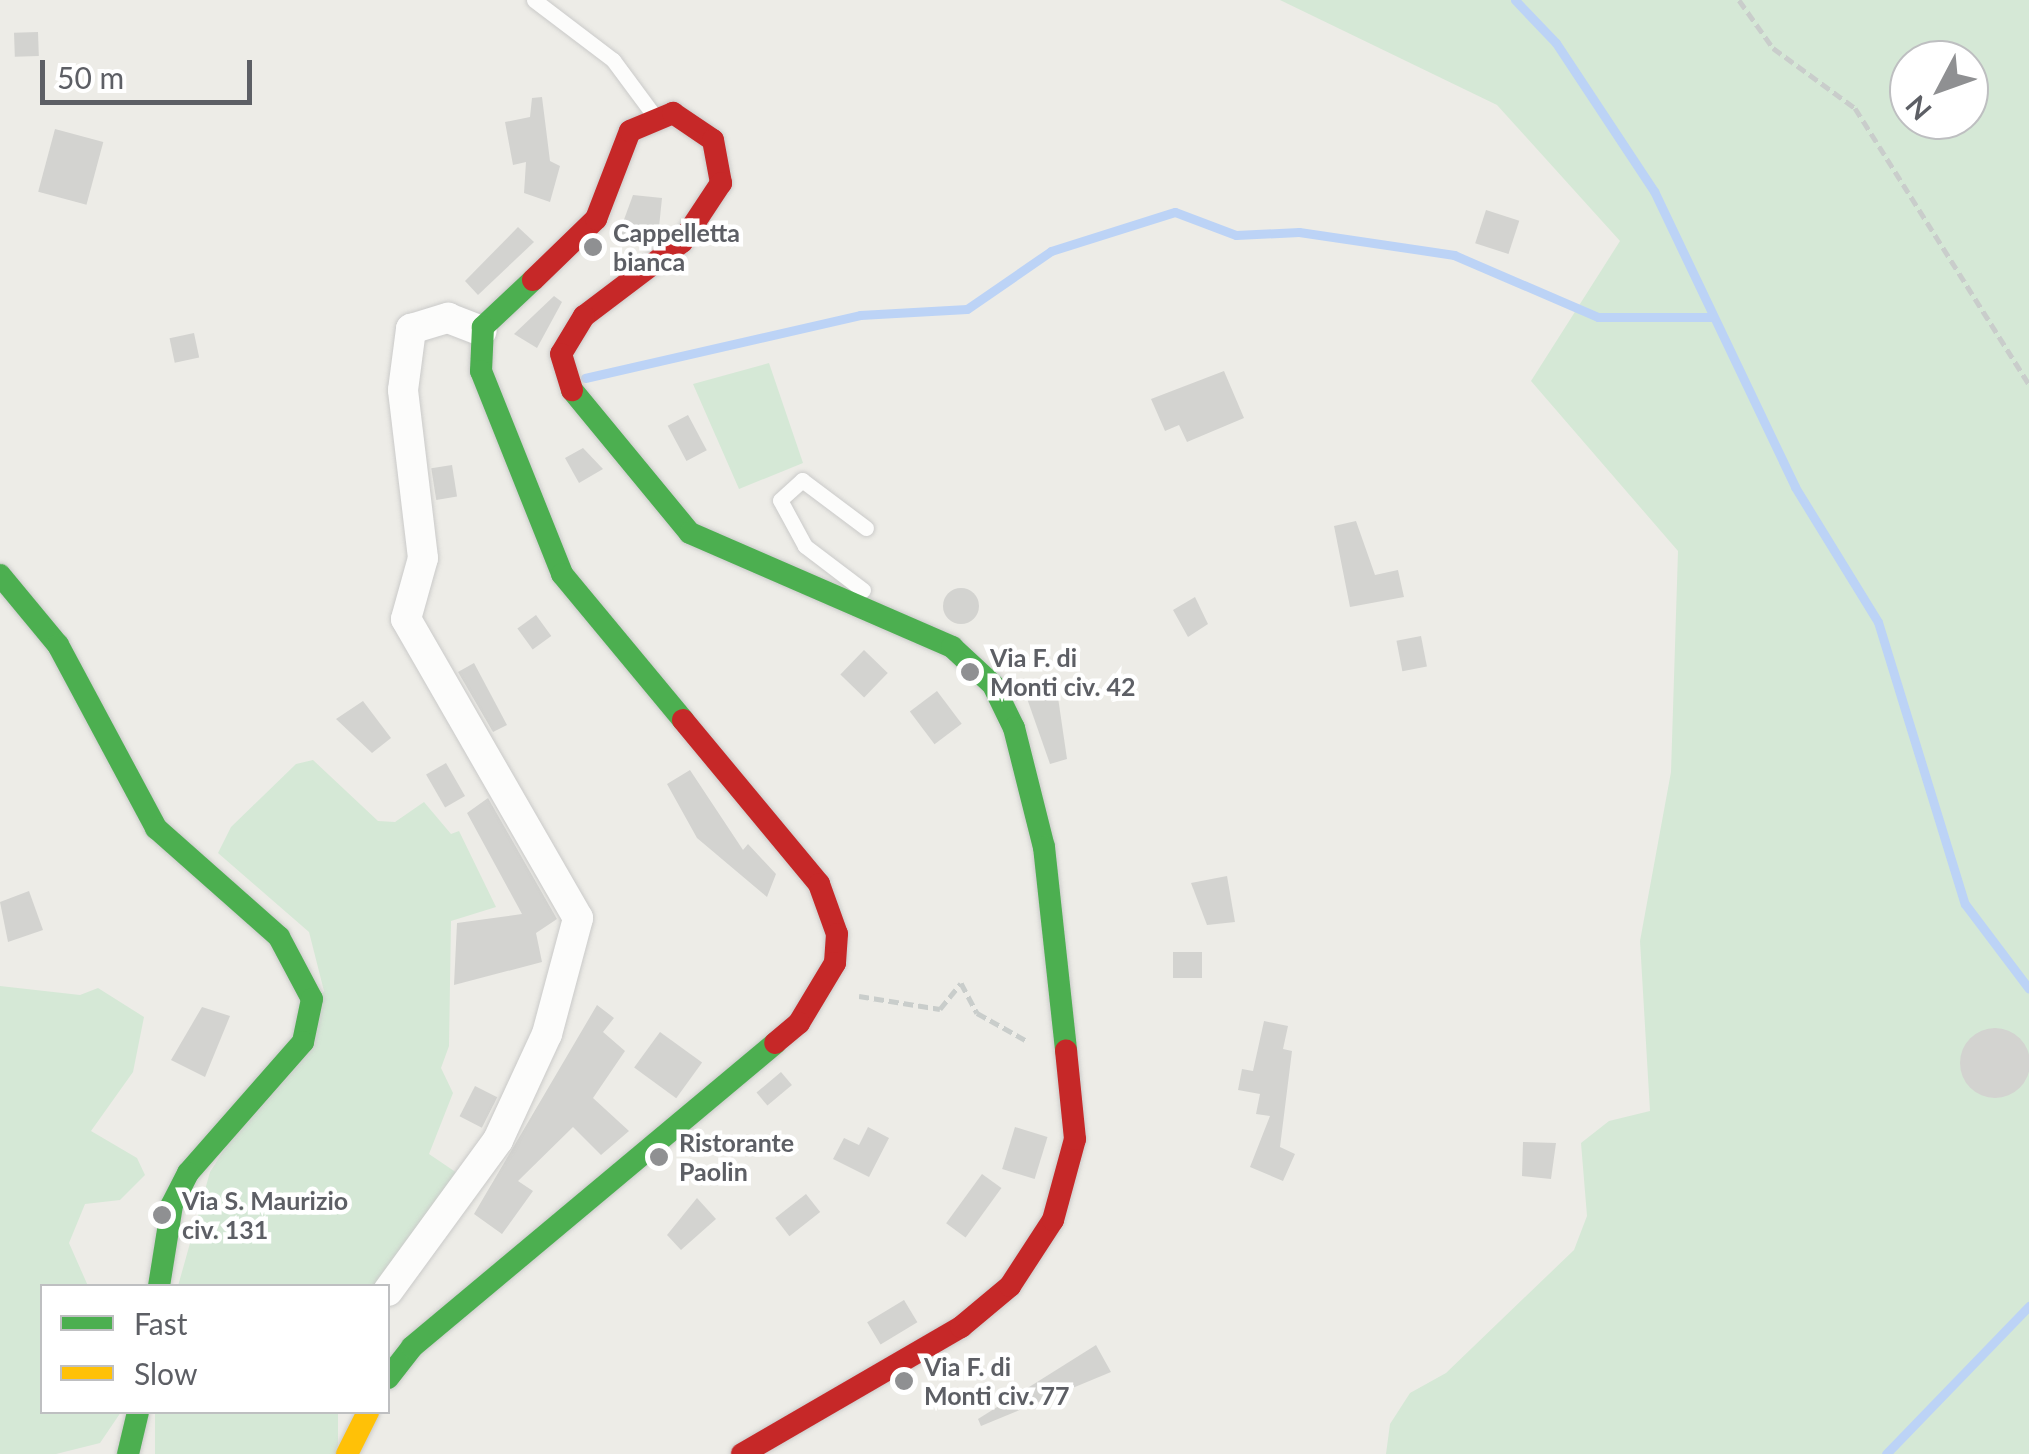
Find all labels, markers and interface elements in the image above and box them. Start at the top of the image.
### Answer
scale bar [45,40,258,102]
north arrow [1889,40,1989,140]
text: 50 m [57,59,124,95]
text: N [1898,89,1938,128]
place label: Cappelletta bianca [613,218,740,277]
marker: Cappelletta bianca [582,236,604,258]
place label: Via F. di Monti civ. 42 [990,643,1135,702]
marker: Via F. di Monti civ. 42 [959,661,981,683]
place label: Ristorante Paolin [679,1128,794,1187]
marker: Ristorante Paolin [648,1146,670,1168]
place label: Via S. Maurizio civ. 131 [182,1186,348,1245]
marker: Via S. Maurizio civ. 131 [151,1204,173,1226]
legend [40,1284,390,1414]
text: Fast [134,1305,188,1341]
place label: Via F. di Monti civ. 77 [924,1352,1069,1411]
text: Slow [134,1355,197,1391]
marker: Via F. di Monti civ. 77 [893,1370,915,1392]

